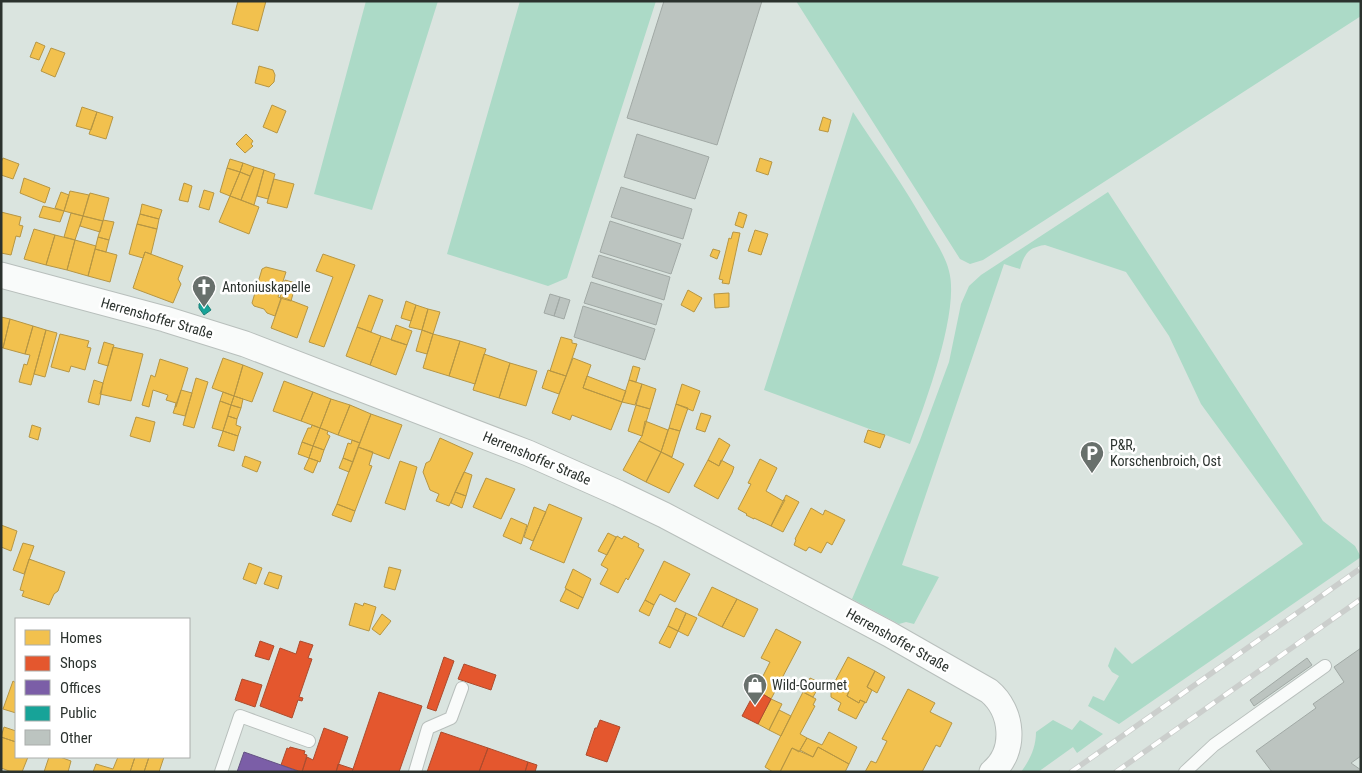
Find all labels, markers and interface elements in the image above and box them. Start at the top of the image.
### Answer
church icon: Antoniuskapelle [191,274,217,308]
place label: Antoniuskapelle [222,279,311,295]
street label: Herrenshoffer Straße [99,294,215,342]
street label: Herrenshoffer Straße [481,428,594,488]
place label: P&R, Korschenbroich, Ost [1110,437,1221,469]
parking icon: P&R, Korschenbroich, Ost [1079,440,1105,474]
street label: Herrenshoffer Straße [843,605,953,675]
legend [15,618,190,758]
text: Homes [60,629,102,647]
text: Shops [60,654,97,672]
shop icon: Wild-Gourmet [742,672,768,706]
place label: Wild-Gourmet [772,677,847,693]
text: Offices [60,679,101,697]
text: Public [60,704,97,722]
text: Other [60,729,93,747]

